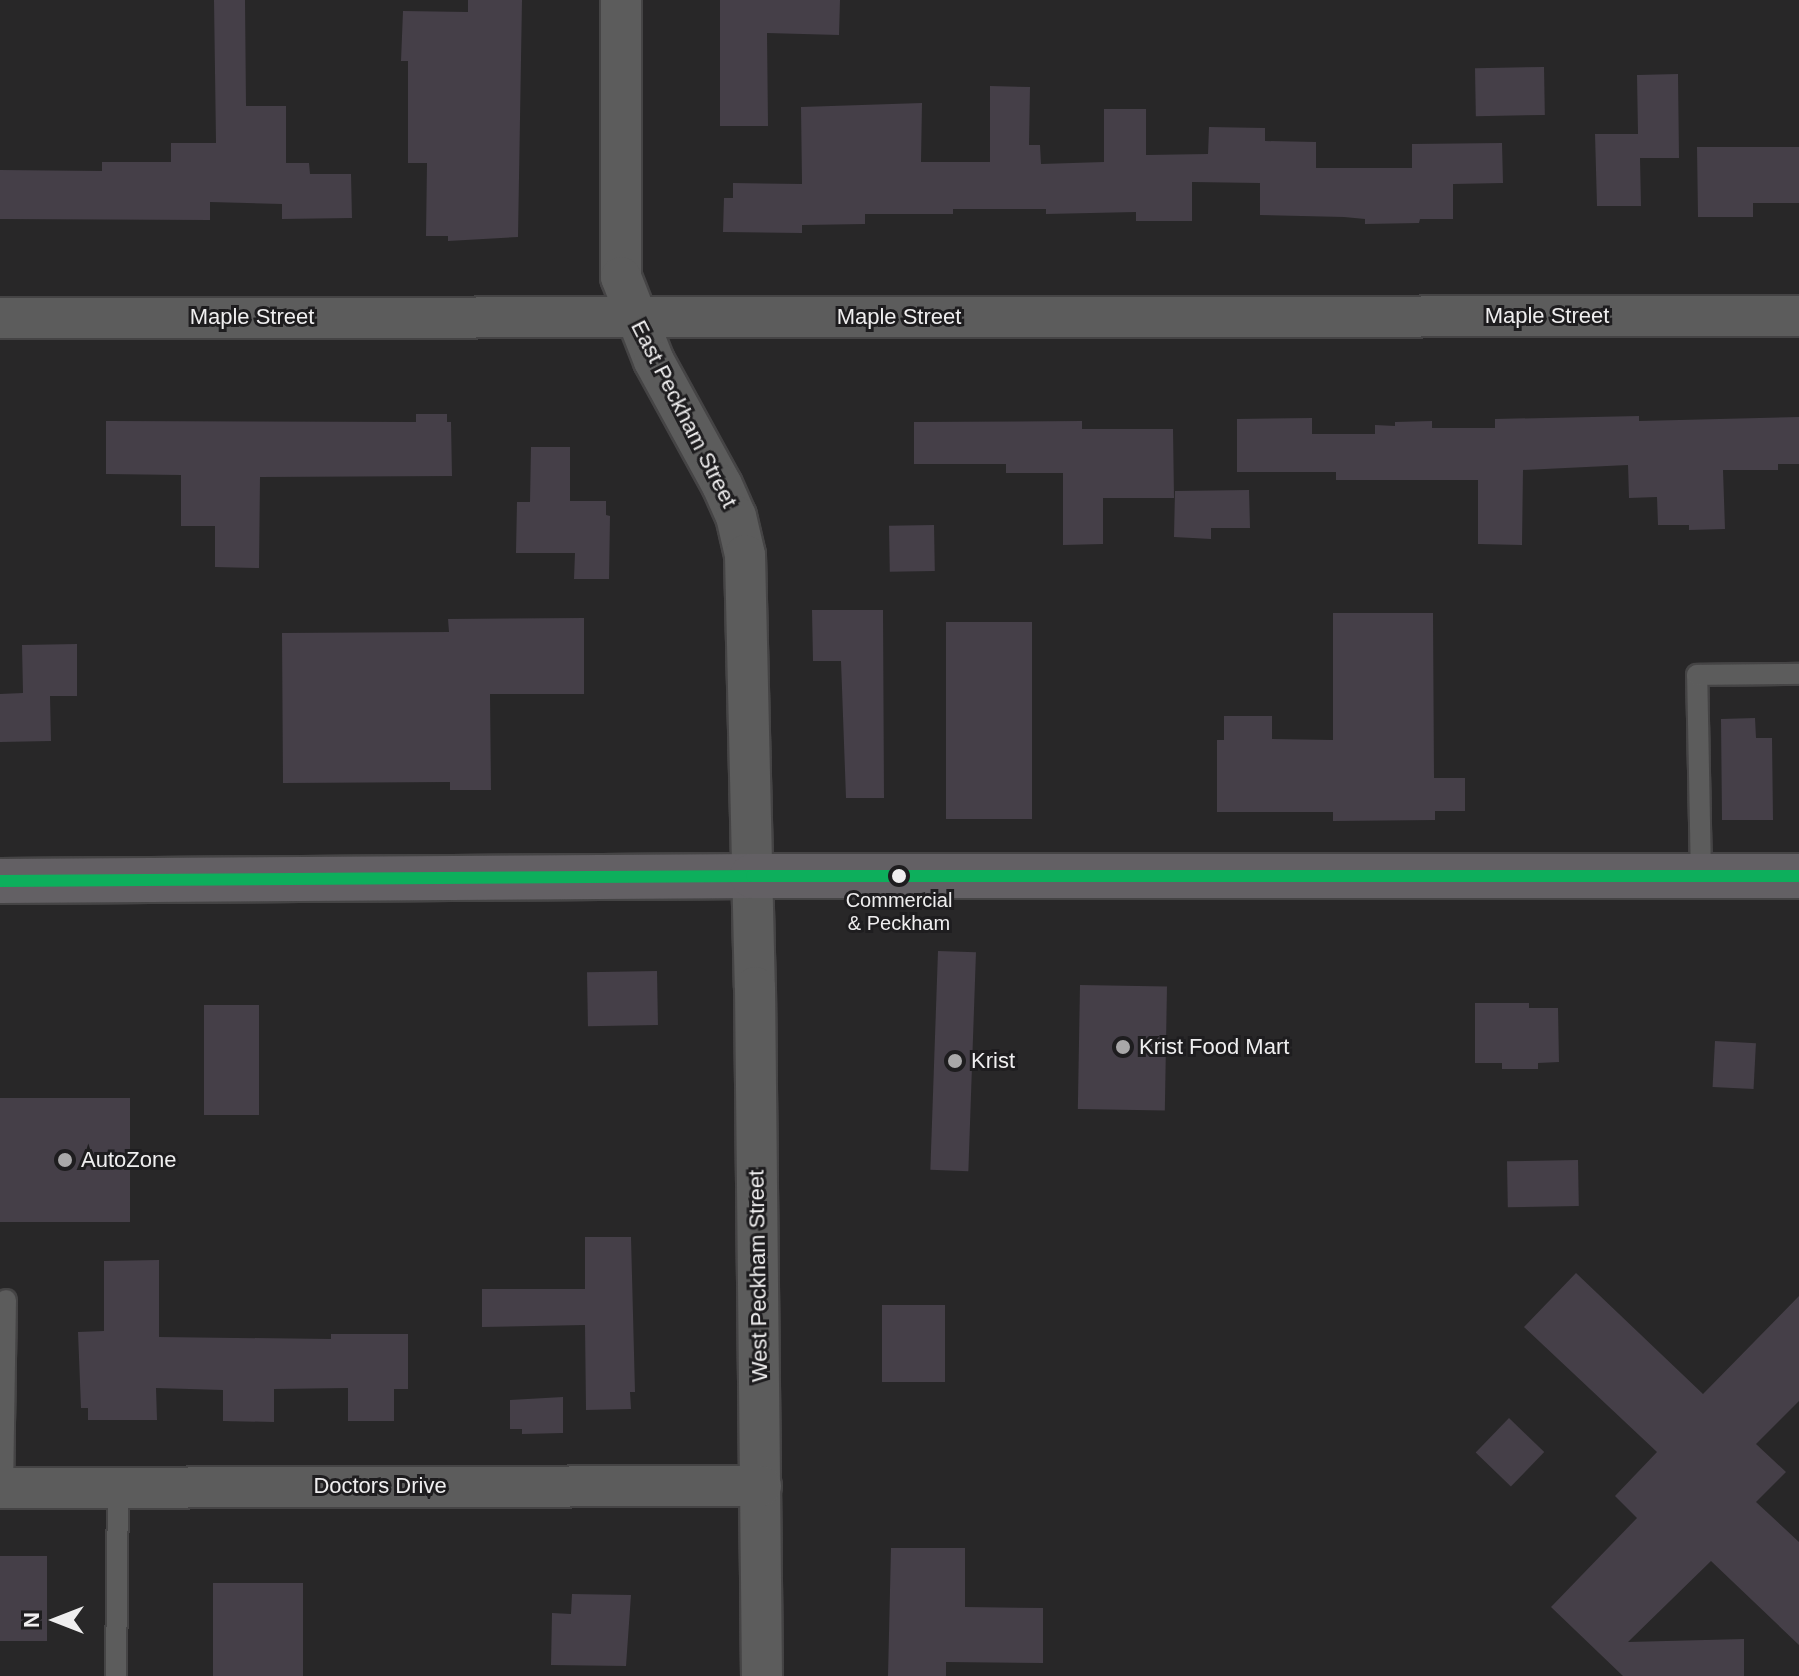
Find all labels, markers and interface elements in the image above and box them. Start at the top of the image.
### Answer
street label: Maple Street [1485,303,1609,329]
street label: Maple Street [190,304,314,330]
street label: Maple Street [837,304,961,330]
street label: East Peckham Street [625,316,743,512]
marker: Commercial & Peckham [891,868,907,884]
place label: Commercial & Peckham [846,888,952,935]
place label: Krist Food Mart [1139,1034,1289,1060]
marker: Krist Food Mart [1114,1038,1132,1056]
place label: Krist [971,1048,1015,1074]
marker: Krist [946,1052,964,1070]
place label: AutoZone [81,1147,176,1173]
marker: AutoZone [56,1151,74,1169]
street label: West Peckham Street [743,1170,773,1382]
street label: Doctors Drive [313,1473,447,1499]
north arrow [16,1580,96,1660]
text: N [19,1612,44,1628]

